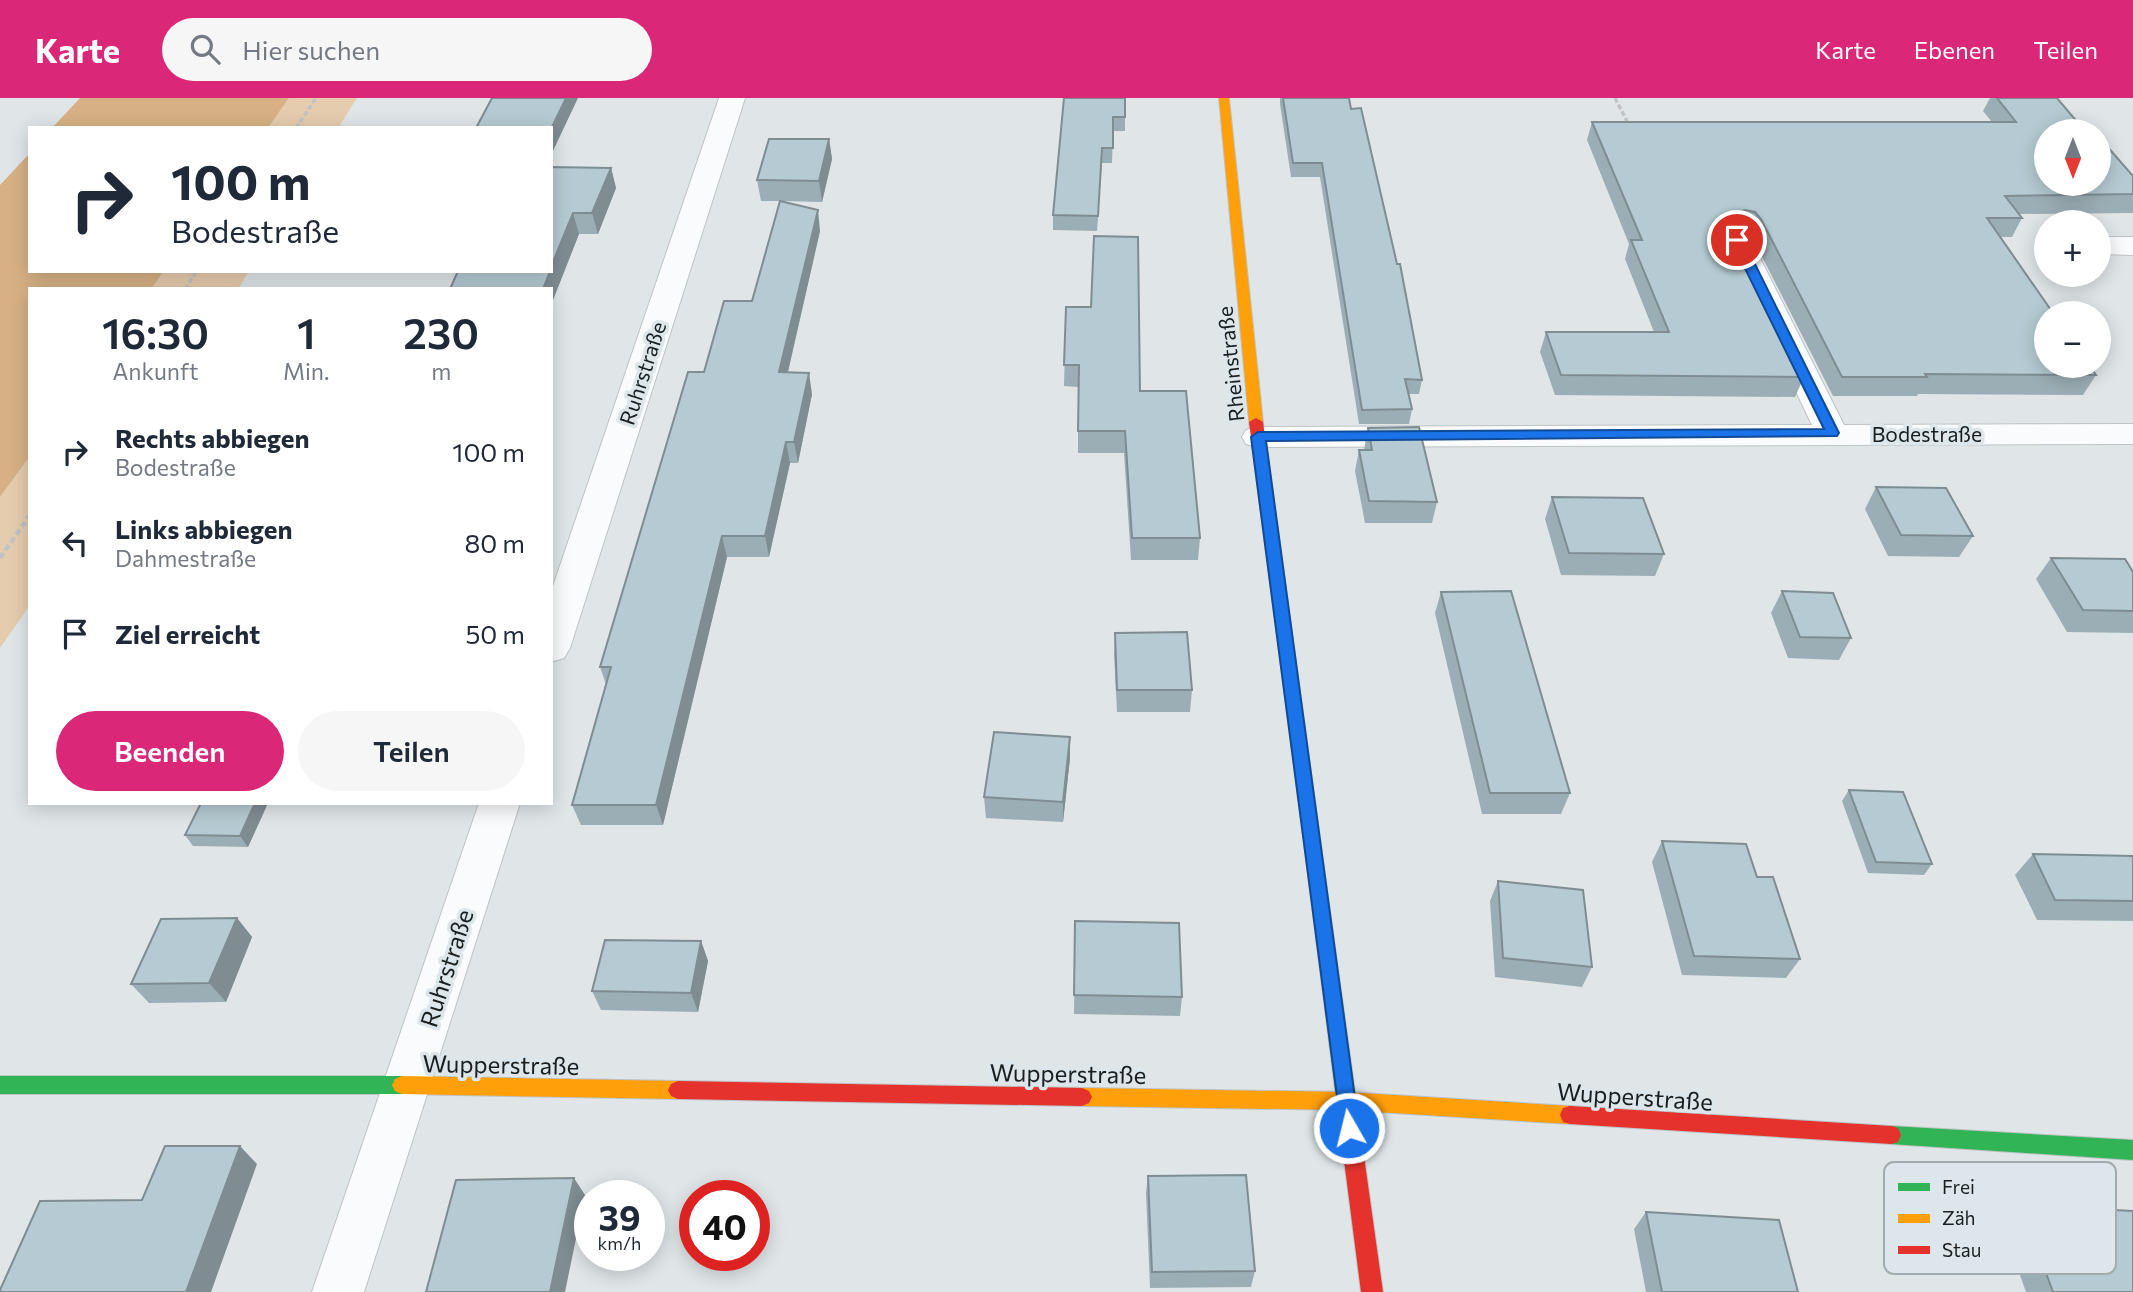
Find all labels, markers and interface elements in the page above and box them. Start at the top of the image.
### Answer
search box [162,18,652,81]
text: Karte [35,29,120,70]
icon: search [186,30,224,68]
text: Hier suchen [242,34,380,65]
text: Karte [1815,35,1876,64]
text: Ebenen [1914,35,1995,64]
text: Teilen [2033,35,2098,64]
north arrow [2034,119,2110,196]
map controls [2034,119,2111,378]
text: 100 m [171,150,310,210]
icon: right [56,154,147,245]
text: Bodestraße [171,210,339,250]
pin [1707,210,1767,270]
button: + [2034,210,2111,287]
icon: arrive [1718,221,1756,259]
button: − [2034,301,2111,378]
street label: Rheinstraße [1212,305,1248,423]
text: 16:30 [102,306,209,358]
text: 1 [297,306,316,358]
text: 230 [403,306,479,358]
street label: Ruhrstraße [614,318,670,428]
text: Ankunft [112,357,199,385]
text: Min. [283,357,329,385]
text: m [431,357,451,385]
street label: Bodestraße [1872,421,1982,446]
text: Rechts abbiegen [115,422,310,453]
icon: right [56,433,94,471]
text: 100 m [452,436,525,467]
text: Bodestraße [115,453,236,481]
text: Links abbiegen [115,513,293,544]
icon: left [56,524,94,562]
text: 80 m [465,527,525,558]
text: Dahmestraße [115,544,256,572]
icon: arrive [56,615,94,653]
text: Ziel erreicht [115,618,260,649]
text: 50 m [465,618,525,649]
button: Beenden [56,711,284,791]
button: Teilen [298,711,525,791]
street label: Ruhrstraße [413,905,479,1031]
street label: Wupperstraße [422,1048,580,1080]
street label: Wupperstraße [989,1057,1147,1089]
street label: Wupperstraße [1556,1076,1714,1116]
position arrow [1312,1091,1386,1165]
legend [1884,1162,2116,1274]
text: Frei [1942,1175,1975,1198]
speed limit sign: 40 [679,1180,770,1271]
text: 39 [599,1195,640,1238]
text: Zäh [1942,1206,1976,1229]
text: km/h [598,1232,641,1254]
text: Stau [1942,1238,1981,1261]

